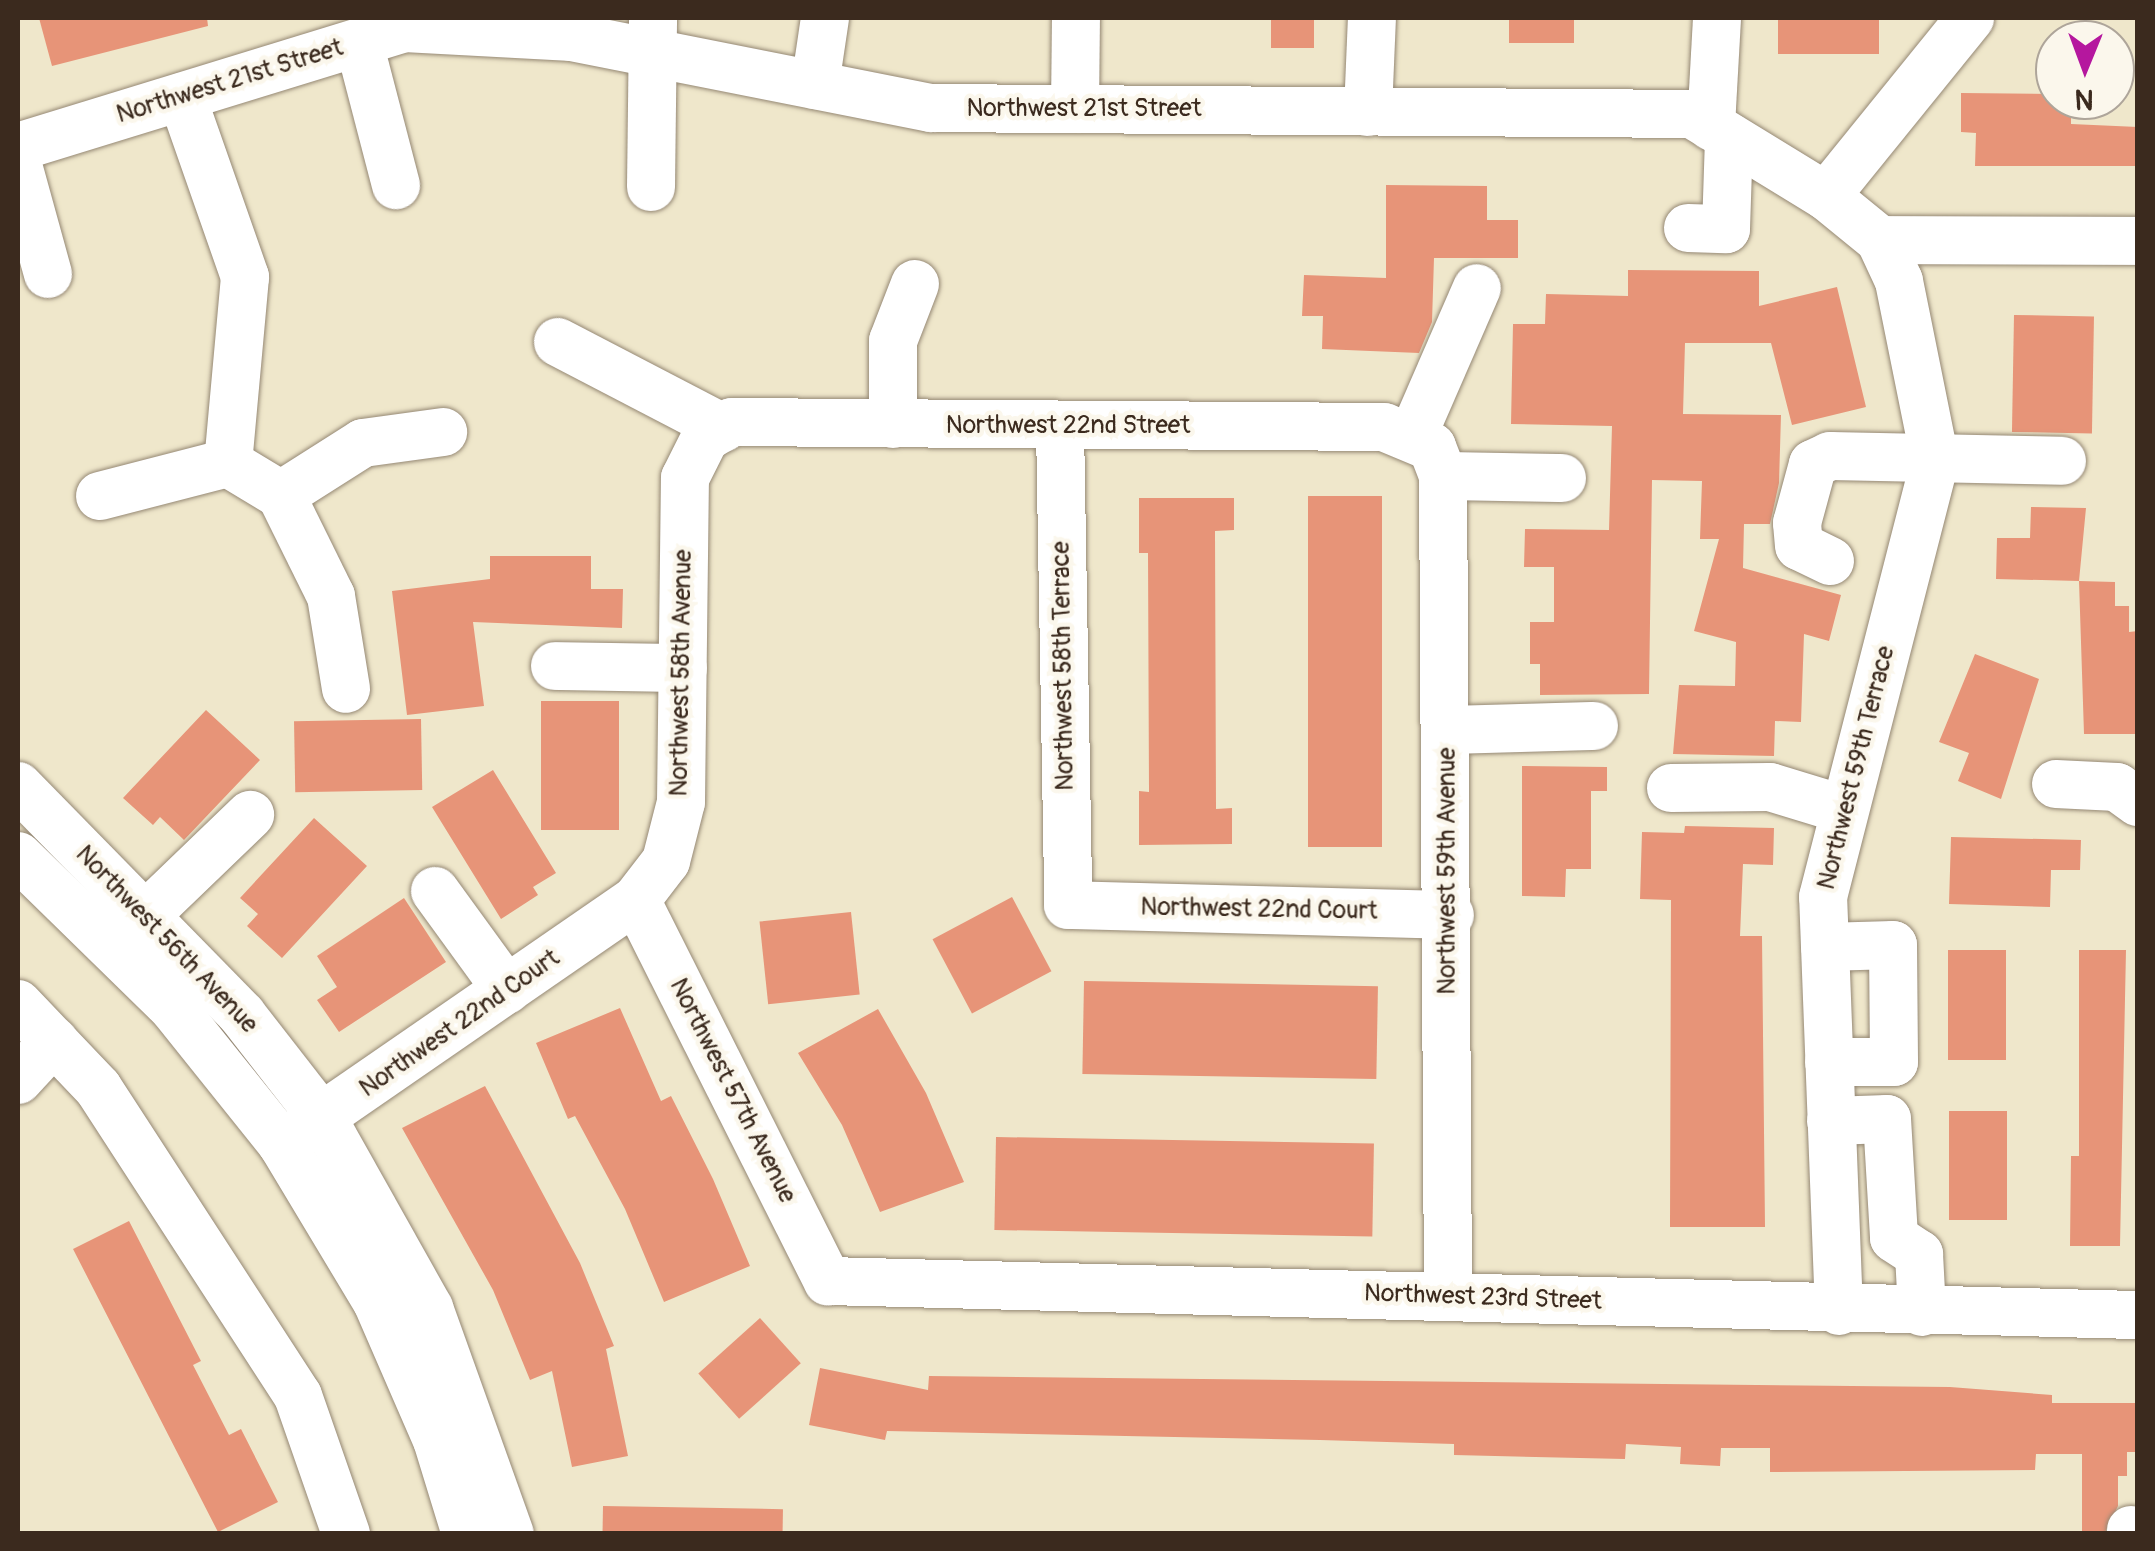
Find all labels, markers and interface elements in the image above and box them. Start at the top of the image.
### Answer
north arrow [2035,20,2135,120]
street label: Northwest 21st Street [113,33,347,131]
text: N [2075,81,2094,116]
street label: Northwest 21st Street [966,94,1202,124]
street label: Northwest 22nd Street [946,411,1190,441]
street label: Northwest 58th Terrace [1047,541,1081,791]
street label: Northwest 58th Avenue [665,549,699,797]
street label: Northwest 59th Terrace [1812,643,1902,893]
street label: Northwest 59th Avenue [1433,747,1463,995]
street label: Northwest 56th Avenue [69,840,263,1040]
street label: Northwest 22nd Court [1140,893,1378,927]
street label: Northwest 22nd Court [354,944,566,1104]
street label: Northwest 57th Avenue [662,974,802,1208]
street label: Northwest 23rd Street [1364,1279,1602,1317]

